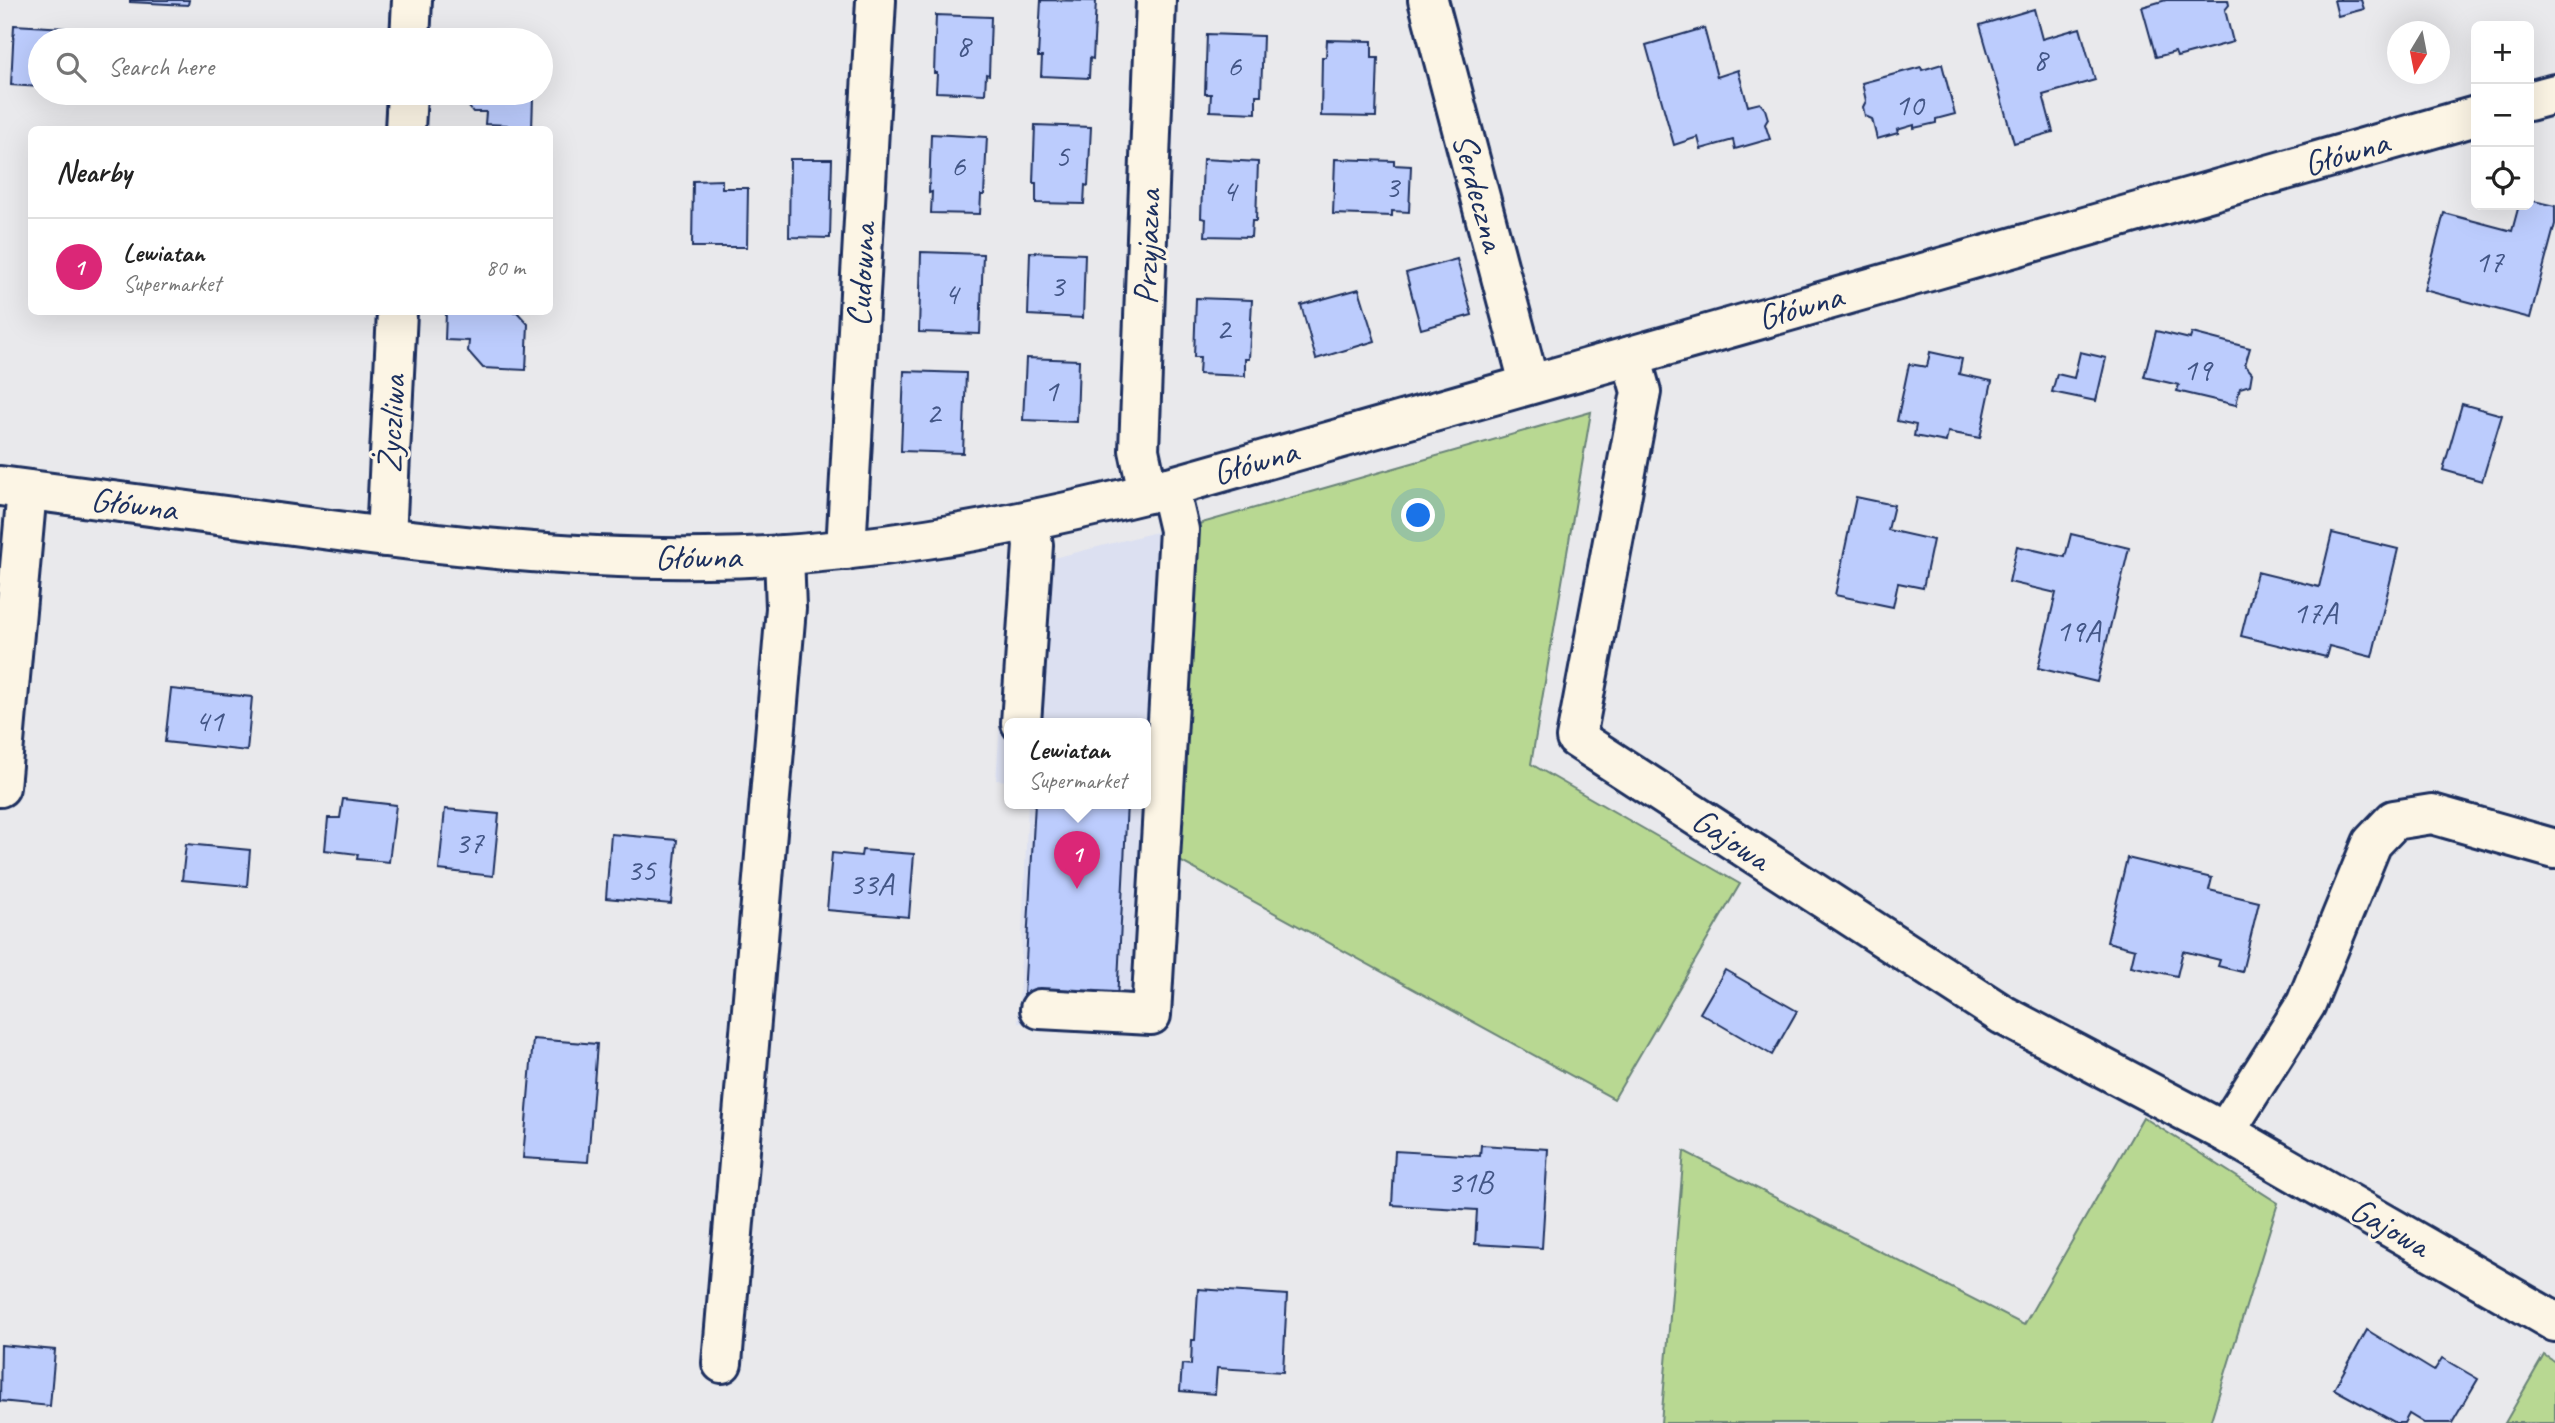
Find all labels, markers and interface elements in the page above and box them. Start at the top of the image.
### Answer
north arrow [2387,21,2450,84]
map controls [2471,21,2534,210]
button: + [2471,21,2534,84]
house number: 8 [956,25,973,66]
search box [28,28,553,105]
house number: 8 [2033,39,2050,80]
house number: 6 [1227,45,1243,86]
icon: search [52,48,90,86]
text: Search here [108,50,214,83]
house number: 10 [1895,84,1926,125]
button: − [2471,84,2534,147]
street label: Główna [2298,119,2396,187]
street label: Serdeczna [1442,128,1517,258]
house number: 5 [1055,135,1071,176]
house number: 6 [951,145,967,186]
button: locate [2471,147,2534,210]
text: Nearby [56,153,132,191]
house number: 3 [1385,166,1402,207]
house number: 4 [1222,170,1240,211]
street label: Przyjazna [1123,187,1172,305]
street label: Cudowna [836,220,886,328]
text: Lewiatan [123,236,204,269]
house number: 17 [2475,241,2505,282]
text: 1 [74,253,84,282]
text: 80 m [486,253,525,282]
house number: 3 [1050,265,1067,306]
text: Supermarket [123,269,221,298]
house number: 4 [944,273,962,314]
street label: Główna [1752,273,1850,341]
house number: 2 [1216,308,1233,349]
house number: 19 [2183,349,2214,390]
house number: 1 [1044,370,1060,411]
street label: Życzliwa [366,372,416,474]
house number: 2 [926,392,943,433]
street label: Główna [1207,428,1305,496]
street label: Główna [88,476,182,532]
your location [1401,498,1435,532]
street label: Główna [654,534,744,580]
house number: 17A [2293,592,2339,633]
house number: 19A [2056,610,2102,651]
house number: 41 [195,700,225,741]
popup [1004,718,1151,809]
text: Lewiatan [1029,733,1110,766]
text: Supermarket [1029,766,1126,795]
street label: Gajowa [1683,797,1781,882]
house number: 37 [455,822,485,863]
pin: 1 [1054,831,1100,889]
house number: 35 [627,849,657,890]
house number: 33A [849,863,895,904]
house number: 31B [1447,1161,1495,1202]
street label: Gajowa [2342,1186,2440,1269]

